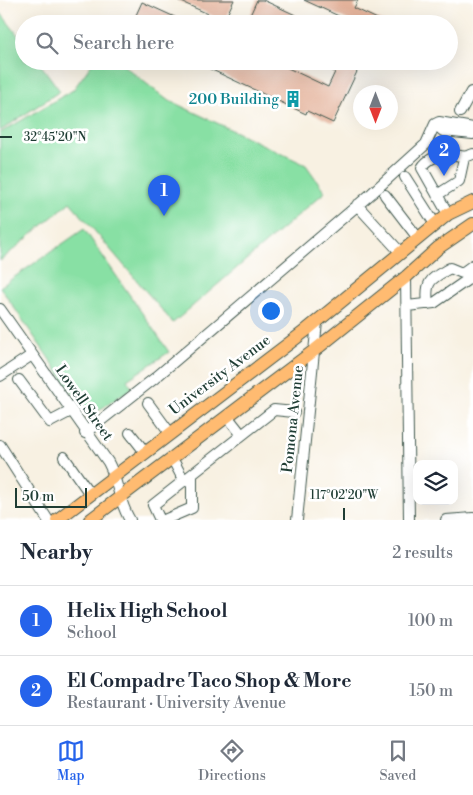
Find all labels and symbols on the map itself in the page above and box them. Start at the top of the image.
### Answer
north arrow [353,85,398,130]
building icon: 200 Building [283,89,303,109]
place label: 200 Building [189,90,279,109]
text: 32°45'20"N [24,130,86,145]
pin: 2 [428,135,460,176]
pin: 1 [148,175,180,216]
your location [258,298,284,324]
street label: University Avenue [165,331,275,419]
street label: Lowell Street [51,361,118,445]
street label: Pomona Avenue [278,364,308,474]
scale bar [15,485,88,508]
text: 117°02'20"W [310,488,379,503]

